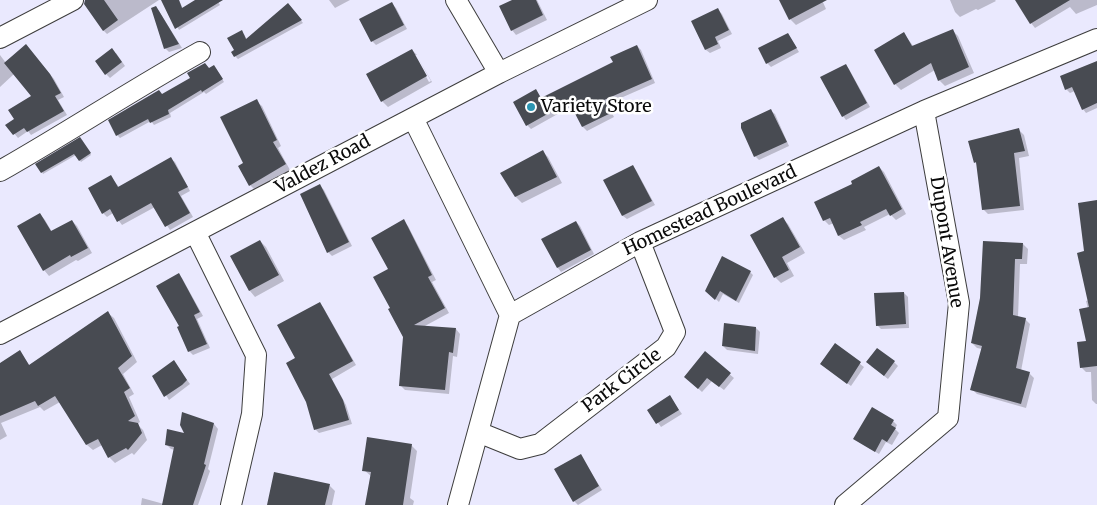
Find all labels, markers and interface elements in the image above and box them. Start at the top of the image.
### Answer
place label: Variety Store [541,96,652,118]
marker: Variety Store [525,101,537,113]
street label: Valdez Road [272,131,374,199]
street label: Homestead Boulevard [620,161,800,261]
street label: Dupont Avenue [925,175,967,309]
street label: Park Circle [578,344,666,418]

